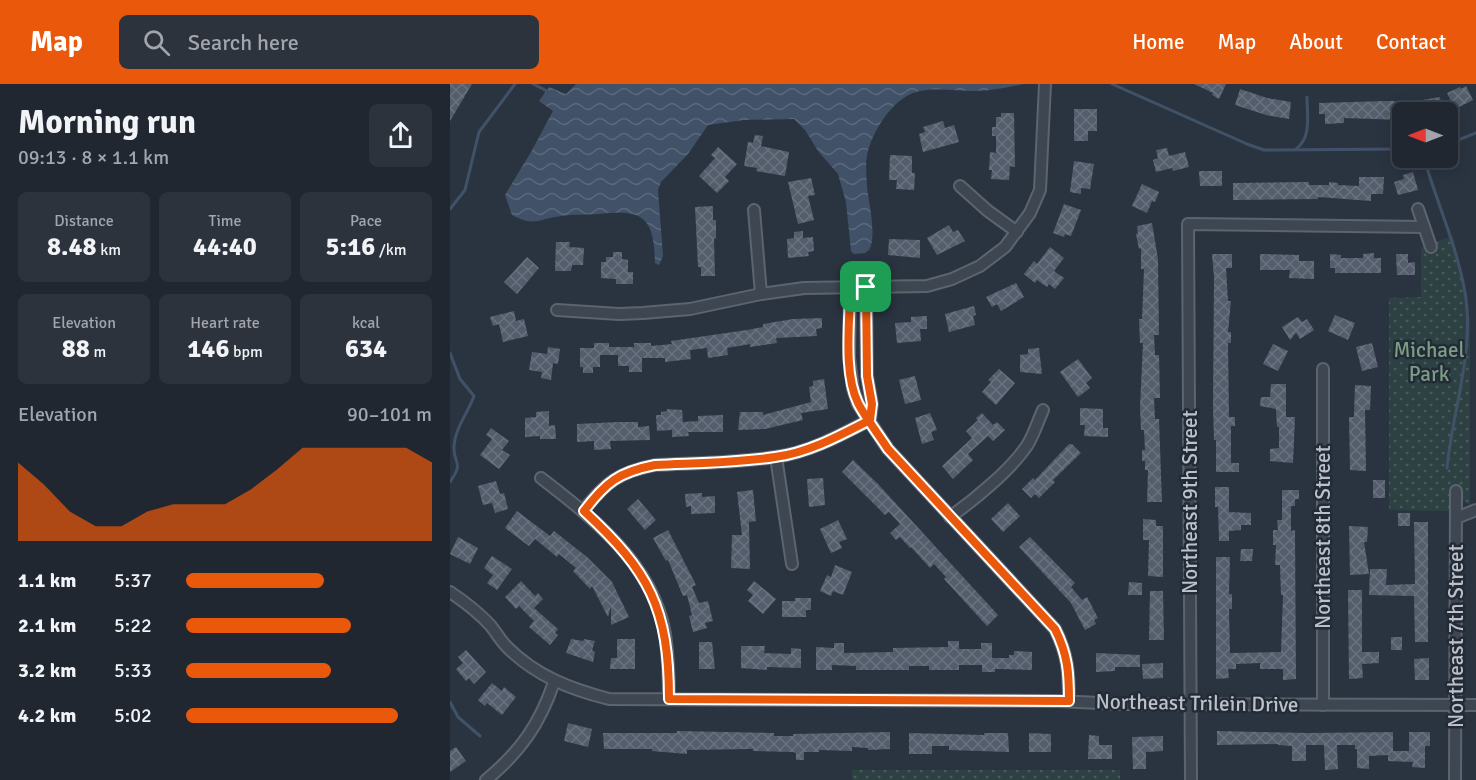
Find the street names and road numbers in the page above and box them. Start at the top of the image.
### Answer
street label: Northeast 9th Street [1177,410,1203,594]
street label: Northeast 8th Street [1310,445,1336,629]
street label: Northeast 7th Street [1443,544,1469,728]
street label: Northeast Trilein Drive [1095,688,1299,718]

